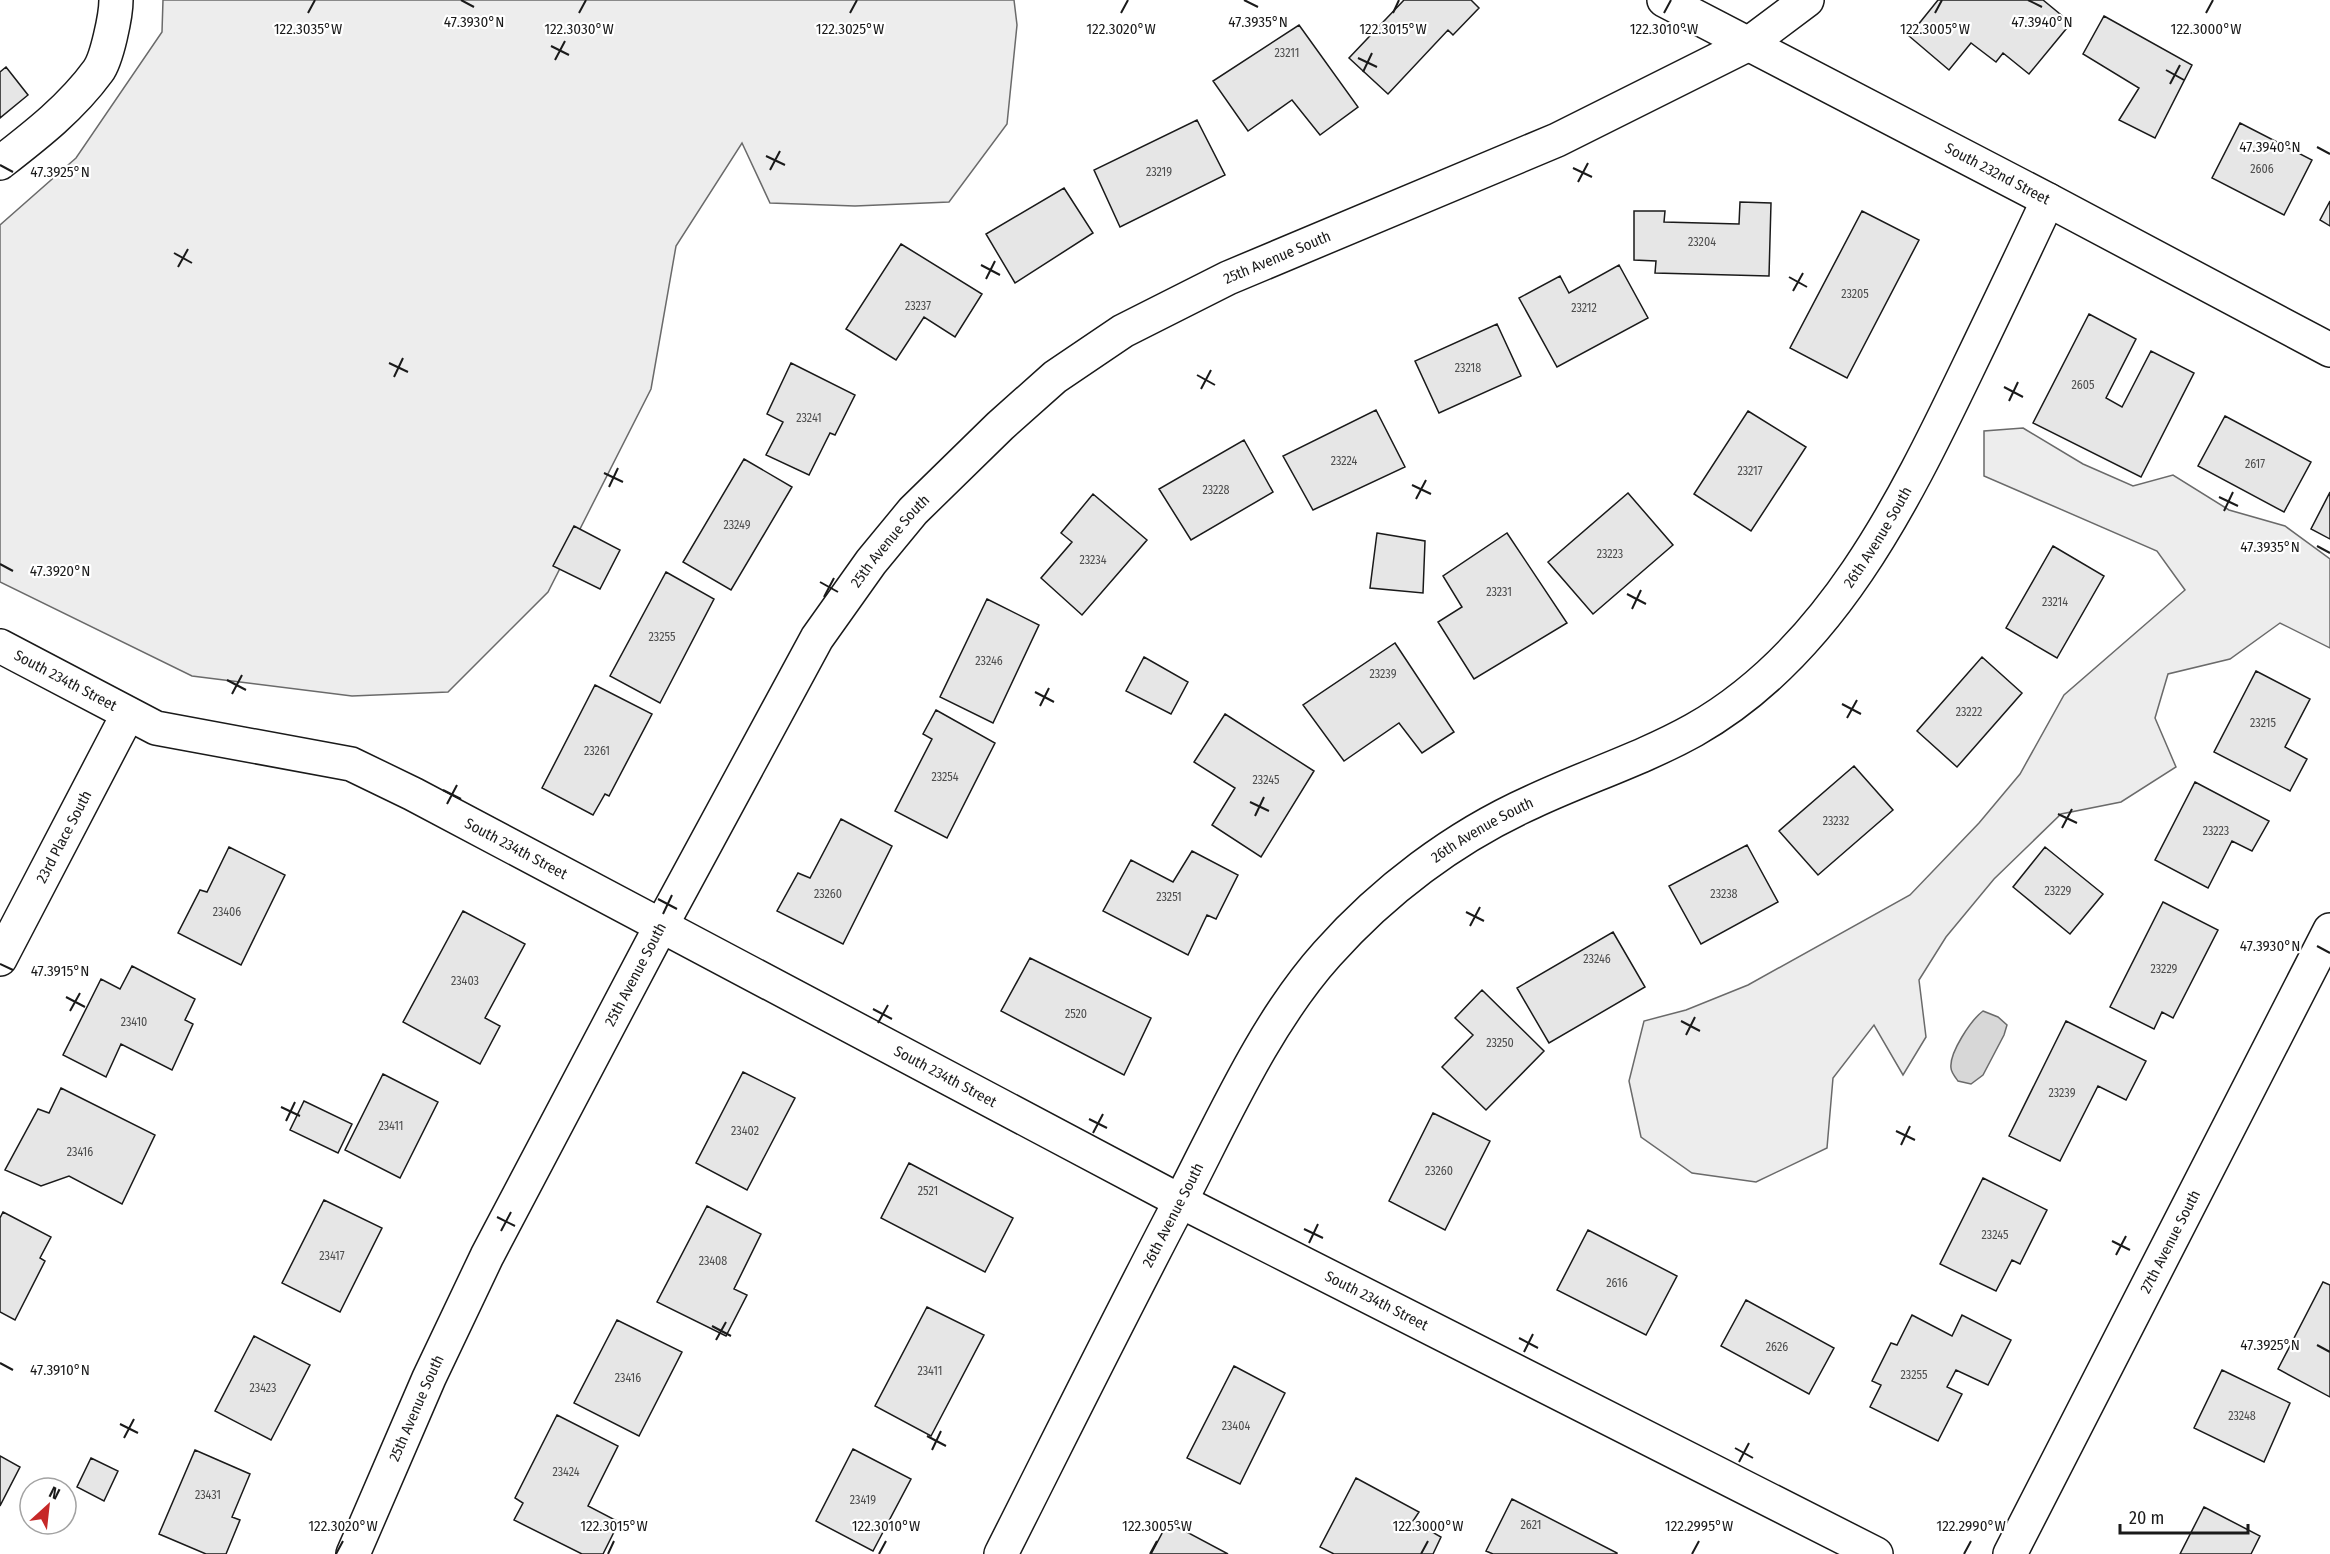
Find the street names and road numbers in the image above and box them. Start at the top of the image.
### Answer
street label: South 232nd Street [1942,139,2053,208]
street label: 25th Avenue South [1220,227,1333,288]
street label: 26th Avenue South [1840,484,1916,591]
street label: 25th Avenue South [847,491,933,591]
street label: South 234th Street [11,646,120,715]
street label: 23rd Place South [32,787,95,886]
street label: 26th Avenue South [1428,794,1536,866]
street label: South 234th Street [462,814,570,883]
street label: 25th Avenue South [601,920,670,1029]
street label: South 234th Street [891,1042,1000,1111]
street label: 26th Avenue South [1138,1160,1207,1270]
street label: 27th Avenue South [2136,1187,2204,1296]
street label: South 234th Street [1322,1267,1431,1334]
street label: 25th Avenue South [385,1352,448,1464]

